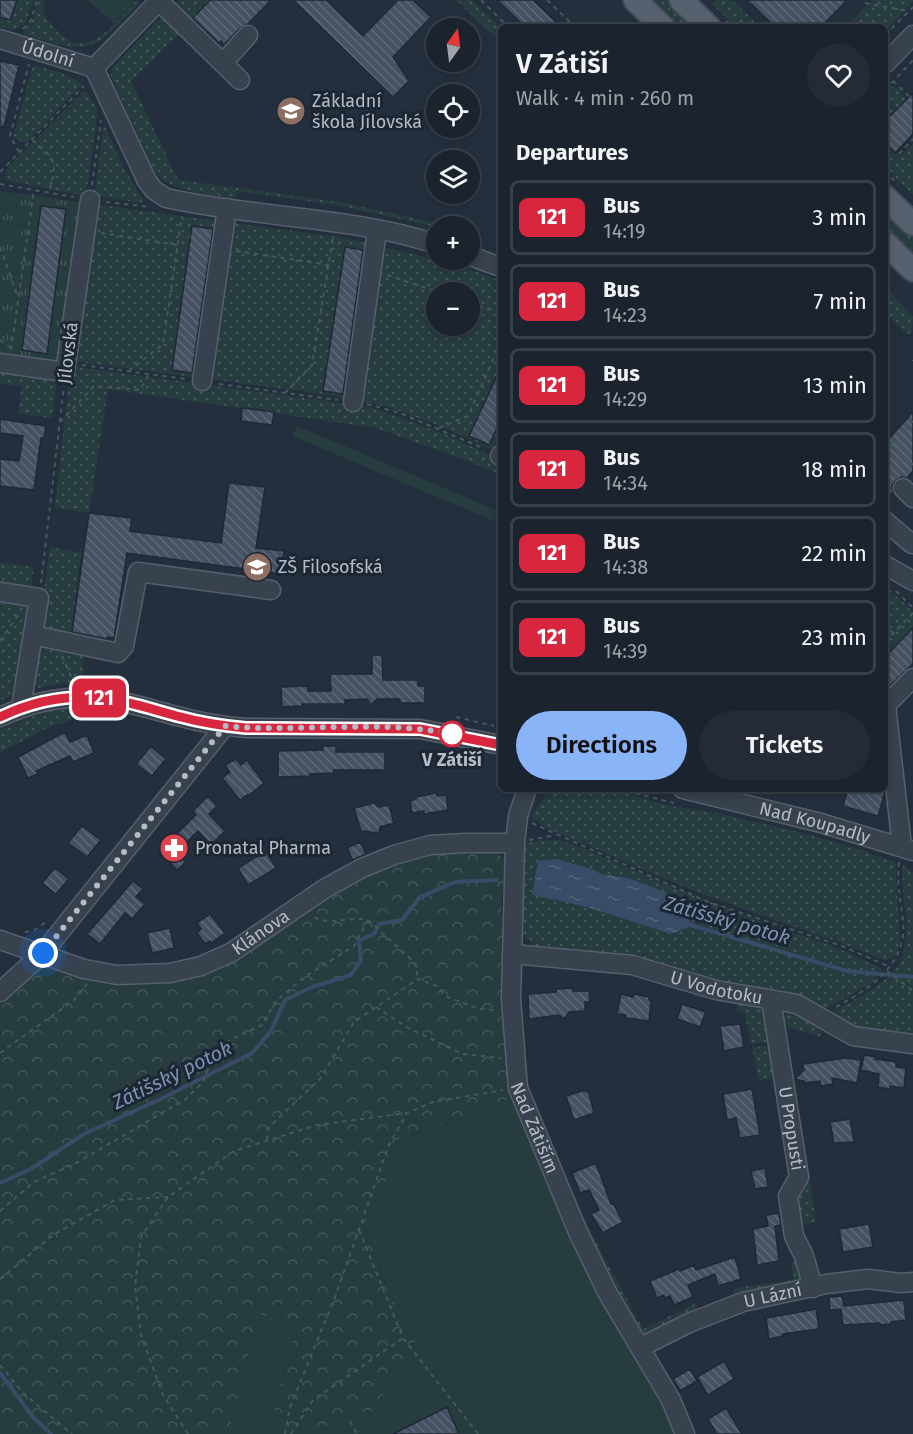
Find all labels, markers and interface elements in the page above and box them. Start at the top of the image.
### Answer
north arrow [426,18,480,72]
map controls [426,18,480,336]
street label: Údolní [19,34,77,72]
button: heart [807,44,870,107]
text: V Zátiší [516,47,609,80]
button: locate [426,84,480,138]
text: Walk · 4 min · 260 m [516,86,694,110]
place label: Základní škola Jílovská [312,90,422,133]
school or university icon: Základní škola Jílovská [275,95,307,127]
text: Departures [516,139,628,166]
button: layers [426,150,480,204]
text: Bus [603,192,640,219]
text: 121 [537,204,567,230]
text: 3 min [812,204,867,231]
button: + [426,216,480,270]
text: 14:19 [603,219,645,243]
text: Bus [603,276,640,303]
button: − [426,282,480,336]
text: 121 [537,288,567,314]
text: 7 min [813,288,867,315]
text: 14:23 [603,303,647,327]
street label: Jílovská [53,321,83,385]
text: Bus [603,360,640,387]
text: 121 [537,372,567,398]
text: 13 min [803,372,867,399]
text: 14:29 [603,387,647,411]
text: Bus [603,444,640,471]
text: 121 [537,456,567,482]
text: 18 min [802,456,867,483]
text: 14:34 [603,471,648,495]
text: Bus [603,528,640,555]
text: 121 [537,540,567,566]
text: 22 min [801,540,867,567]
school or university icon: ZŠ Filosofská [241,551,273,583]
text: 14:38 [603,555,648,579]
place label: ZŠ Filosofská [278,556,383,578]
text: Bus [603,612,640,639]
text: 121 [537,624,567,650]
text: 23 min [801,624,867,651]
text: 14:39 [603,639,648,663]
line badge: 121 [64,678,134,718]
text: 121 [84,685,114,711]
button: Directions [516,711,687,780]
button: Tickets [699,711,870,780]
marker: V Zátiší [439,721,465,747]
place label: V Zátiší [421,749,482,771]
street label: Nad Koupadly [757,797,873,848]
pharmacy icon: Pronatal Pharma [158,832,190,864]
place label: Pronatal Pharma [195,837,331,859]
water label: Zátišský potok [660,890,793,950]
street label: Klánova [228,905,294,960]
your location [28,938,58,968]
street label: U Vodotoku [667,966,764,1009]
water label: Zátišský potok [107,1036,236,1115]
street label: Nad Zátiším [506,1079,563,1177]
street label: U Propusti [774,1085,809,1172]
street label: U Lázní [742,1279,804,1313]

